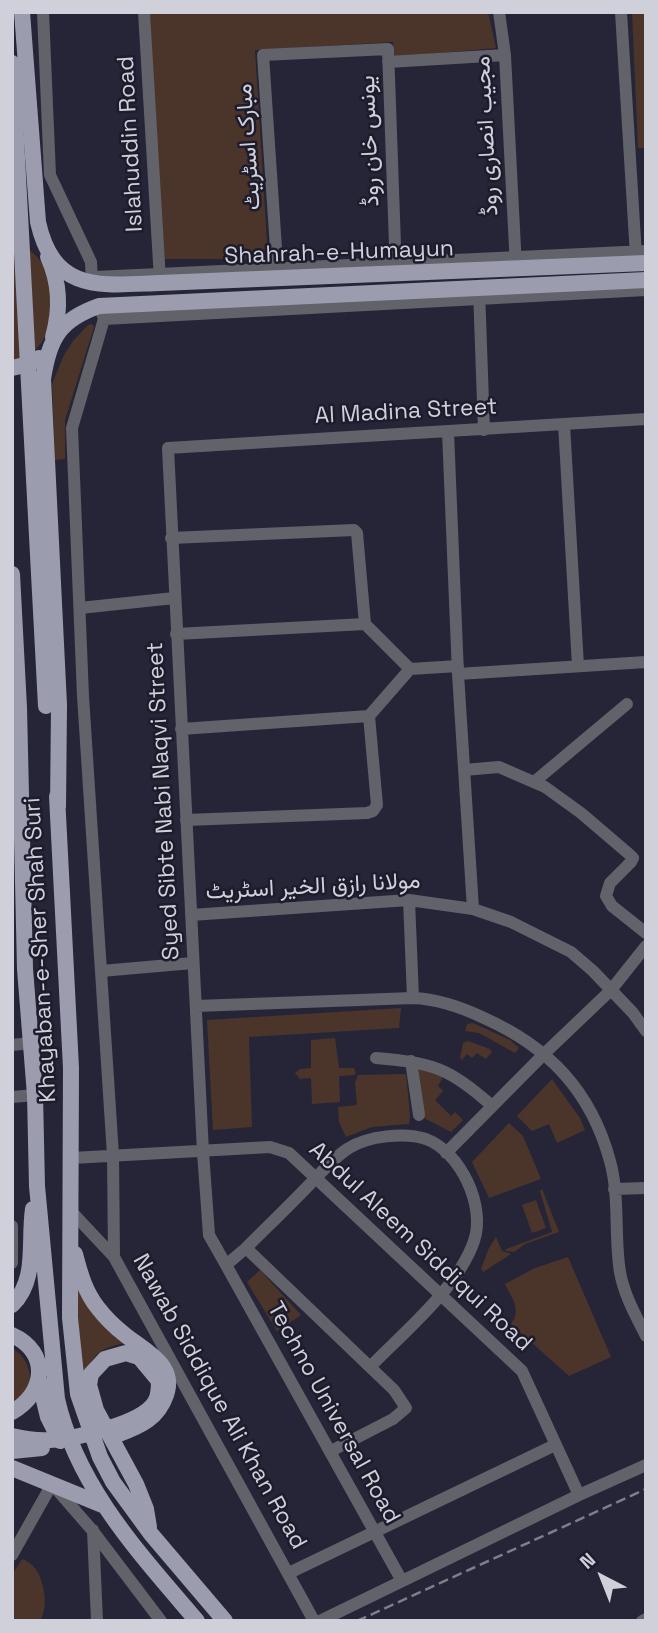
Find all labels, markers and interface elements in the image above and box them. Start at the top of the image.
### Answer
street label: Islahuddin Road [113,55,149,233]
street label: مجیب انصاری روڈ [469,55,505,217]
street label: یونس خان روڈ [354,75,386,207]
street label: مبارک اسٹریٹ [231,83,267,211]
street label: Shahrah-e-Humayun [224,235,454,271]
street label: Al Madina Street [314,393,498,431]
street label: Syed Sibte Nabi Naqvi Street [142,641,186,961]
street label: Khayaban-e-Sher Shah Suri [19,797,63,1103]
street label: مولانا رازق الخیر اسٹریٹ [205,868,421,906]
street label: Abdul Aleem Siddiqui Road [303,1136,537,1358]
street label: Nawab Siddique Ali Khan Road [126,1250,312,1554]
street label: Techno Universal Road [261,1297,405,1529]
north arrow [567,1542,637,1612]
text: N [575,1547,601,1575]

